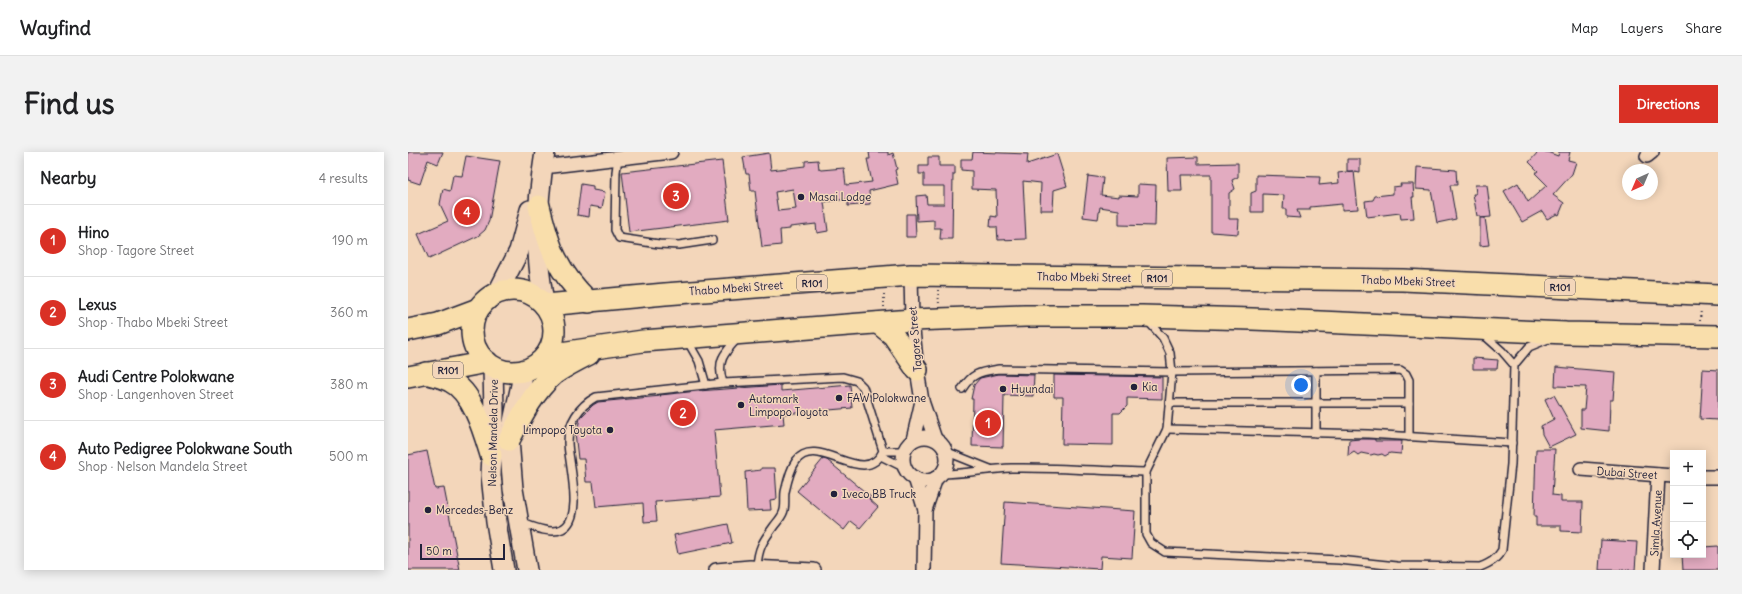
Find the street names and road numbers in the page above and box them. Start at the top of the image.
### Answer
street label: Thabo Mbeki Street [1037,269,1131,285]
road number: R101 [1142,270,1172,286]
street label: Thabo Mbeki Street [1361,272,1456,290]
road number: R101 [797,275,827,291]
street label: Thabo Mbeki Street [689,278,784,298]
road number: R101 [1545,279,1575,295]
street label: Tagore Street [905,305,925,372]
road number: R101 [433,362,463,378]
street label: Nelson Mandela Drive [485,379,501,487]
street label: Dubai Street [1596,464,1658,482]
street label: Simla Avenue [1647,489,1665,557]

